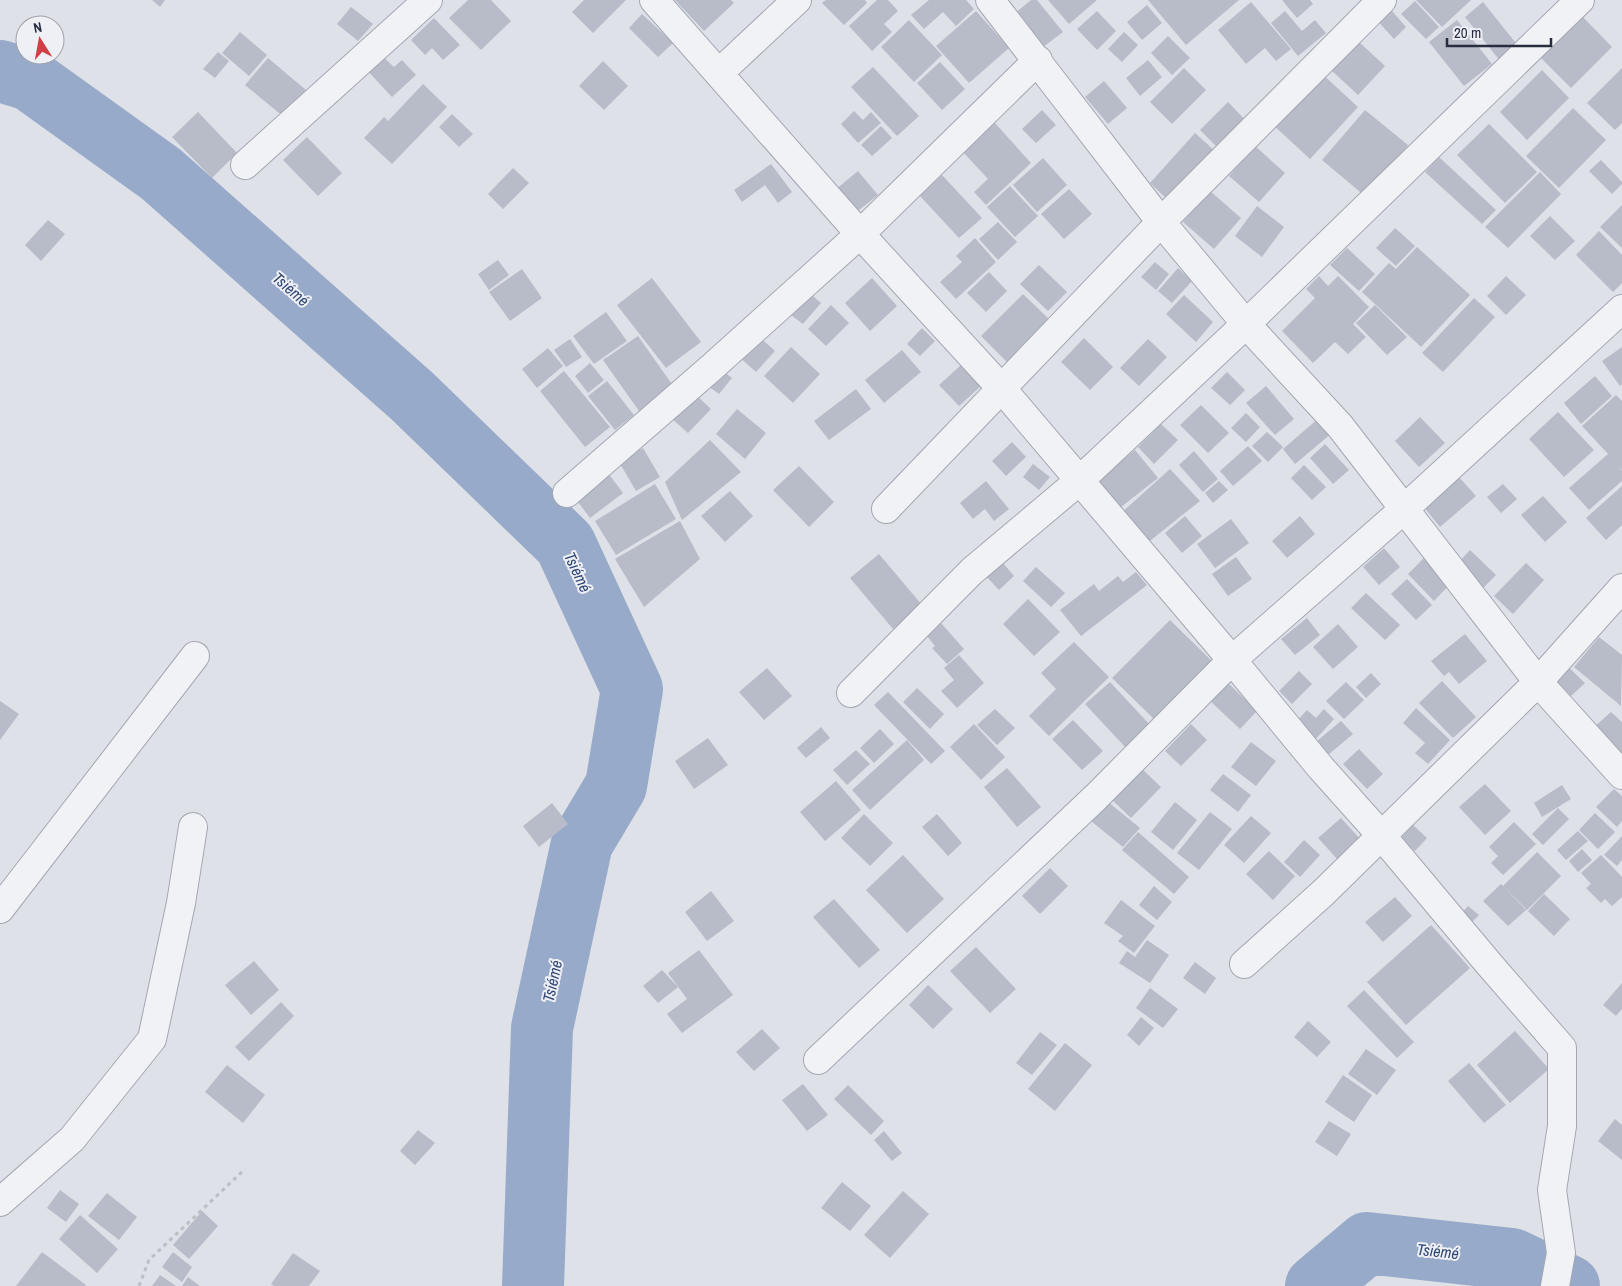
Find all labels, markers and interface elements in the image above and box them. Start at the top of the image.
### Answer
north arrow [15,15,65,65]
scale bar [1447,15,1551,47]
text: N [32,18,43,37]
text: 20 m [1454,22,1481,43]
water label: Tsiémé [268,267,314,311]
water label: Tsiémé [559,548,597,596]
water label: Tsiémé [537,958,567,1004]
water label: Tsiémé [1416,1238,1460,1264]

